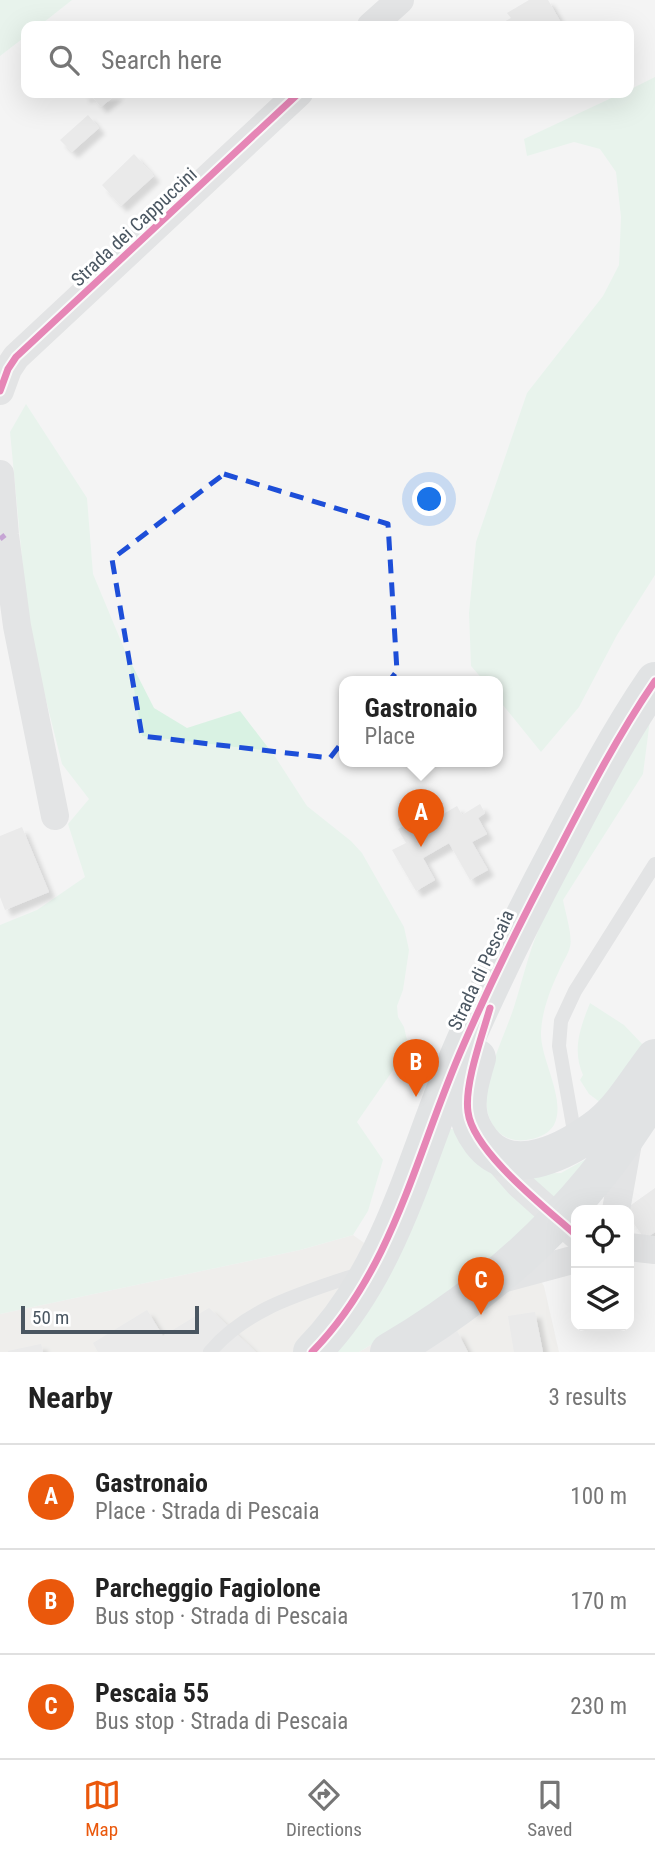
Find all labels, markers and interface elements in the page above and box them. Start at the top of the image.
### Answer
search box [21,21,634,98]
icon: search [45,41,83,79]
text: Search here [101,45,222,75]
street label: Strada dei Cappuccini [66,163,202,291]
your location [412,482,446,516]
popup [339,676,503,767]
text: Gastronaio [365,693,477,723]
text: Place [365,723,415,750]
pin: A [398,789,444,847]
street label: Strada di Pescaia [443,906,519,1034]
pin: B [393,1039,439,1097]
map controls [571,1205,634,1331]
button: locate [571,1205,634,1268]
pin: C [458,1257,504,1315]
button: layers [571,1268,634,1331]
scale bar [21,1303,200,1335]
text: 50 m [32,1306,69,1329]
text: Nearby [28,1380,113,1415]
text: 3 results [549,1384,627,1411]
text: Gastronaio [95,1468,208,1498]
text: A [44,1483,58,1510]
text: 100 m [570,1483,627,1510]
text: Place · Strada di Pescaia [95,1498,319,1525]
text: Parcheggio Fagiolone [95,1573,321,1603]
text: B [45,1588,57,1615]
text: 170 m [570,1588,627,1615]
text: Bus stop · Strada di Pescaia [95,1603,348,1630]
text: Pescaia 55 [95,1678,209,1708]
text: C [44,1693,58,1720]
text: 230 m [570,1693,627,1720]
text: Bus stop · Strada di Pescaia [95,1708,348,1735]
tab: Map [83,1776,121,1841]
tab: Directions [286,1776,362,1841]
tab: Saved [527,1776,572,1841]

